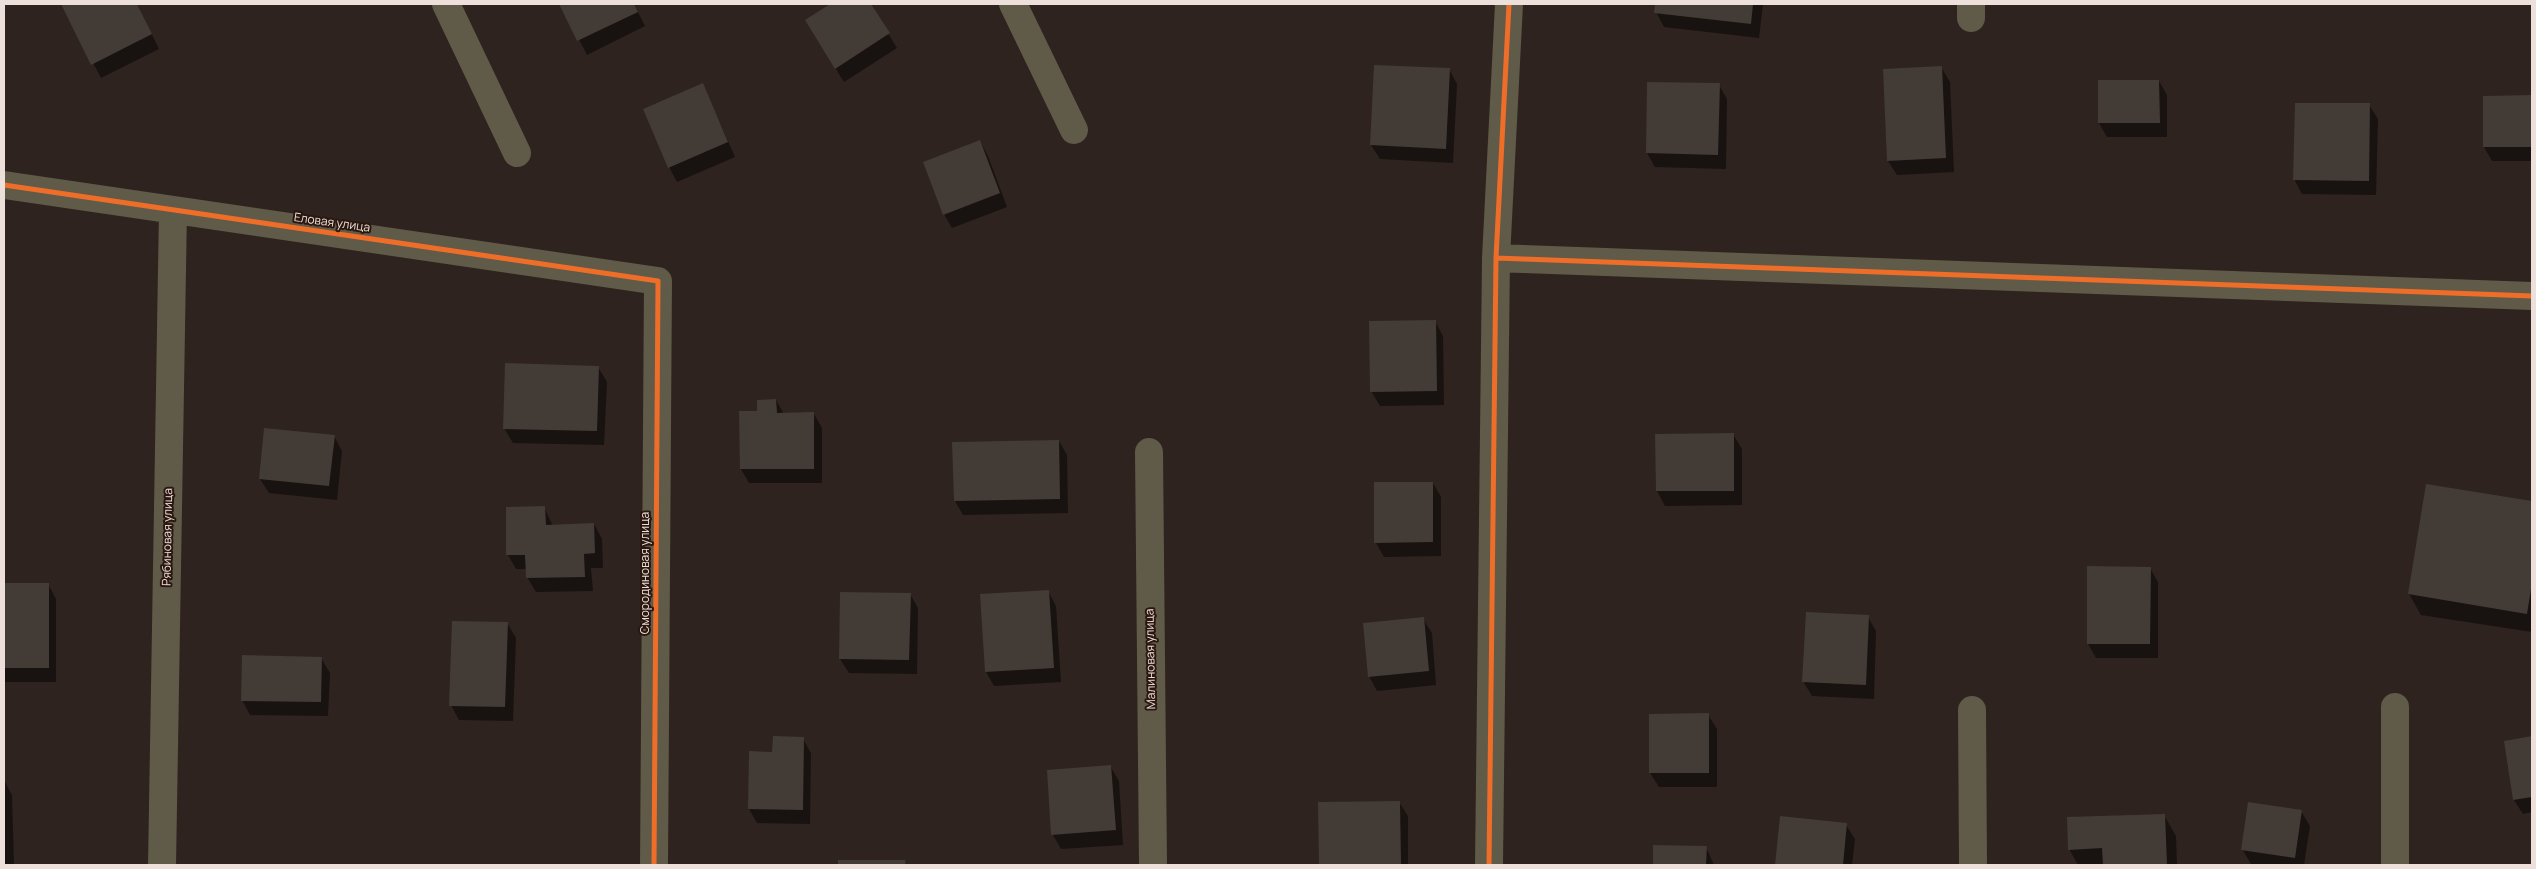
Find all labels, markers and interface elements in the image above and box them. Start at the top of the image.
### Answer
street label: Еловая улица [293,211,371,235]
street label: Рябиновая улица [160,488,176,586]
street label: Смородиновая улица [639,512,653,634]
street label: Малиновая улица [1143,609,1159,709]

